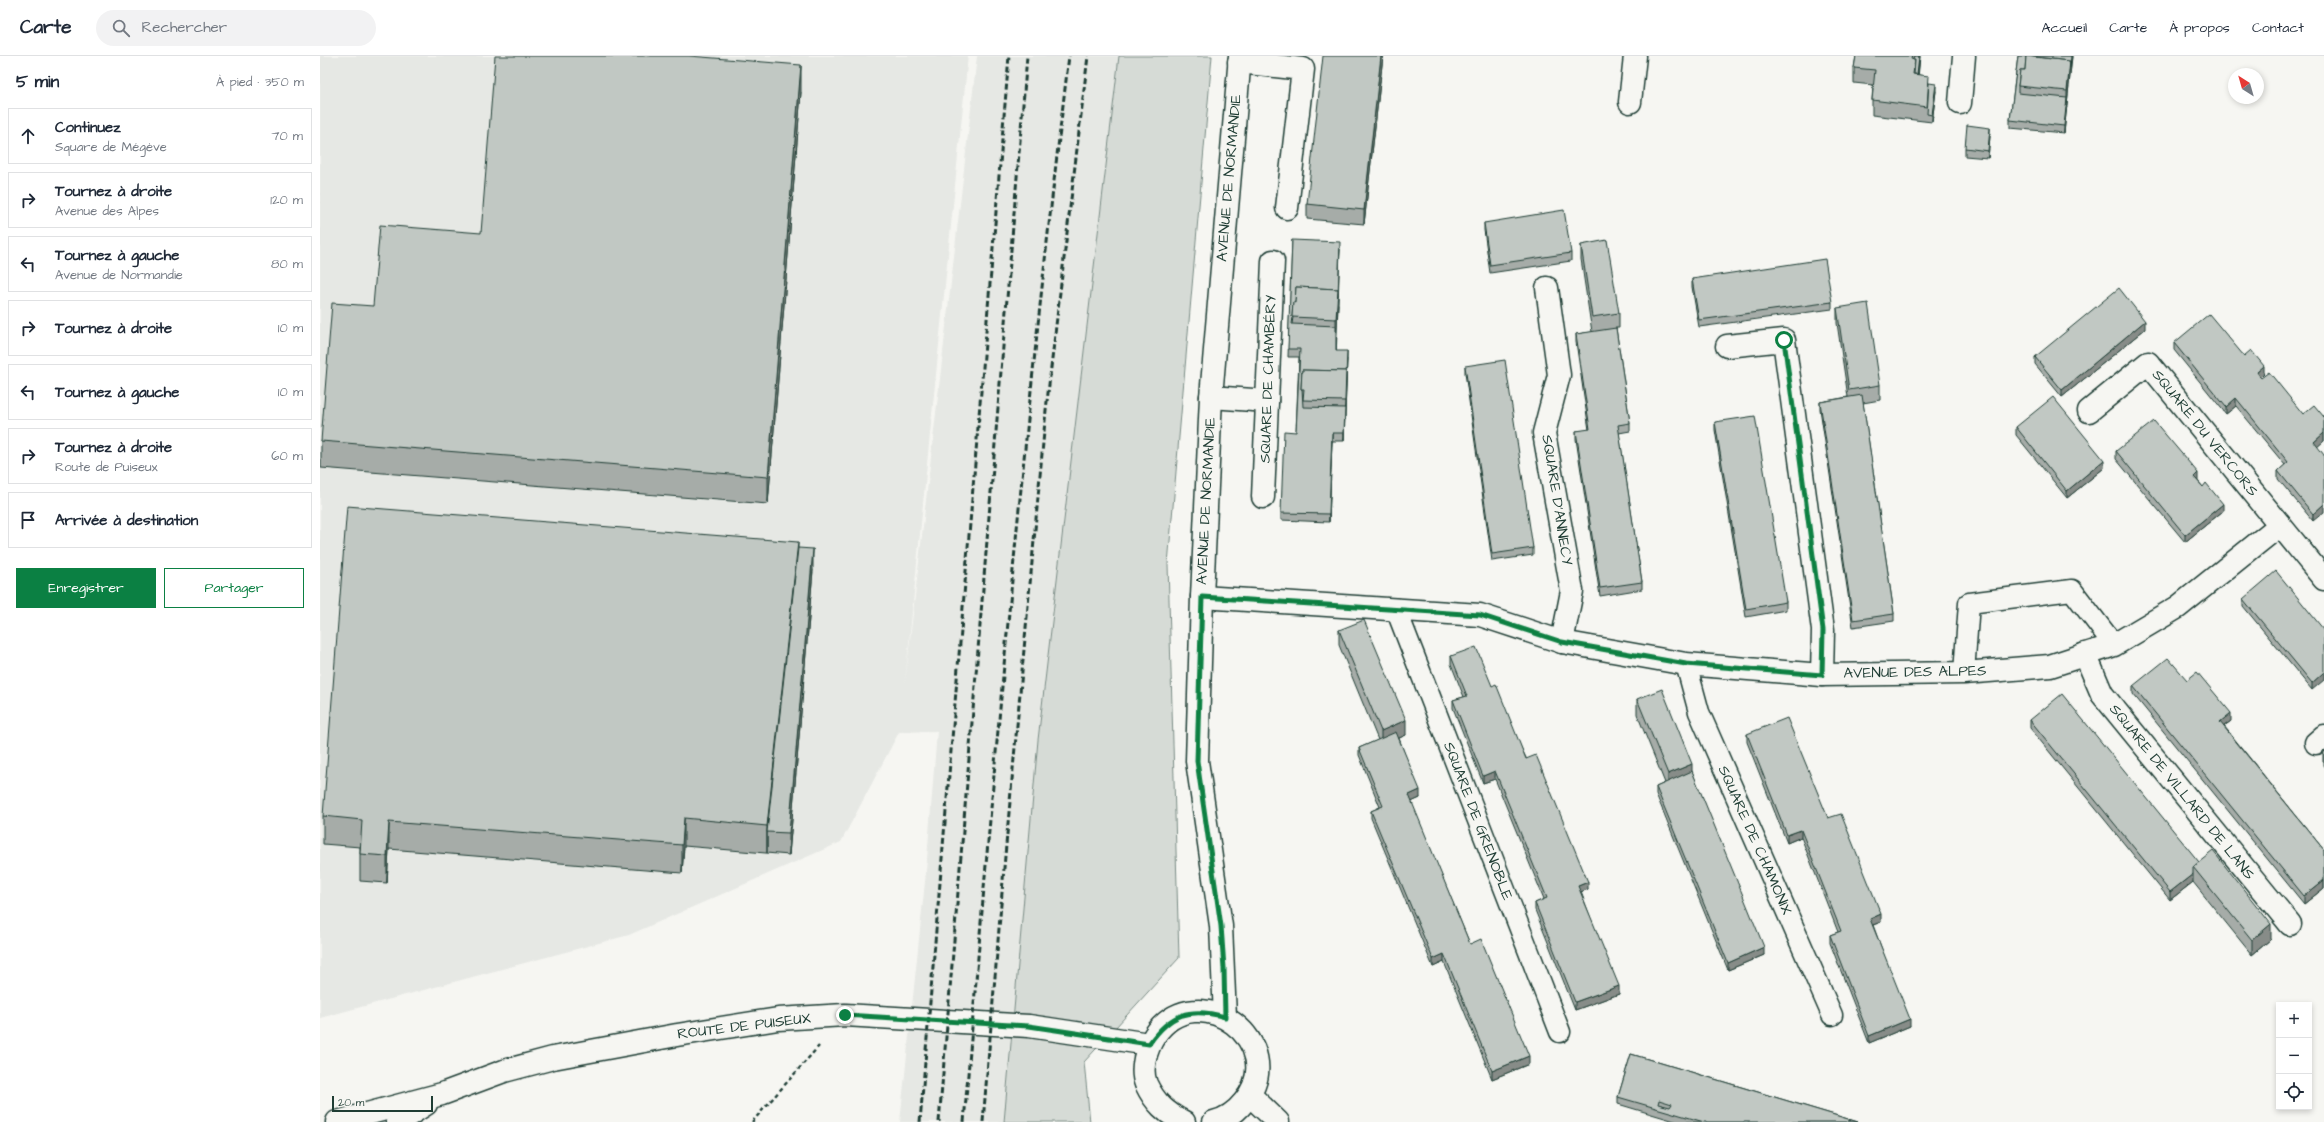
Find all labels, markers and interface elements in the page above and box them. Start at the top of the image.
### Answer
search box [96,10,376,46]
text: Carte [20,14,72,41]
icon: search [110,17,132,39]
text: Rechercher [142,17,227,38]
text: Accueil [2042,18,2087,38]
text: Carte [2109,18,2147,38]
text: À propos [2169,18,2230,38]
text: Contact [2252,18,2304,38]
north arrow [2228,68,2264,104]
text: 5 min [16,70,59,94]
text: À pied · 350 m [216,73,304,91]
street label: AVENUE DE NORMANDIE [1211,93,1247,262]
text: Continuez [55,117,121,138]
icon: ahead [17,125,39,147]
text: 70 m [271,127,303,145]
text: Square de Mégève [55,138,167,156]
text: Tournez à droite [55,181,172,202]
icon: right [17,189,39,211]
text: 120 m [270,191,303,209]
text: Avenue des Alpes [55,202,159,220]
text: Tournez à gauche [55,245,179,266]
icon: left [17,253,39,275]
text: 80 m [271,255,303,273]
text: Avenue de Normandie [55,266,183,284]
street label: SQUARE DE CHAMBÉRY [1255,294,1281,464]
icon: right [17,317,39,339]
text: Tournez à droite [55,318,172,339]
text: 10 m [278,319,303,337]
route start [1775,331,1793,349]
street label: SQUARE DU VERCORS [2147,365,2263,501]
icon: left [17,381,39,403]
text: Tournez à gauche [55,382,179,403]
text: 10 m [278,383,303,401]
street label: AVENUE DE NORMANDIE [1191,417,1221,585]
street label: SQUARE D'ANNECY [1536,433,1578,567]
text: Tournez à droite [55,437,172,458]
icon: right [17,445,39,467]
text: 60 m [271,447,303,465]
text: Route de Puiseux [55,458,158,476]
icon: arrive [17,509,39,531]
text: Arrivée à destination [55,510,198,531]
button: Enregistrer [16,568,156,608]
button: Partager [164,568,304,608]
street label: AVENUE DES ALPES [1843,660,1987,684]
street label: SQUARE DE VILLARD DE LANS [2104,700,2260,885]
street label: SQUARE DE GRENOBLE [1438,739,1518,903]
street label: SQUARE DE CHAMONIX [1713,762,1797,918]
map controls [2276,1002,2312,1110]
button: + [2276,1002,2312,1038]
route end [836,1006,854,1024]
street label: ROUTE DE PUISEUX [676,1007,812,1045]
button: − [2276,1038,2312,1074]
button: locate [2276,1074,2312,1110]
scale bar [332,1094,433,1113]
text: 20 m [338,1095,364,1110]

